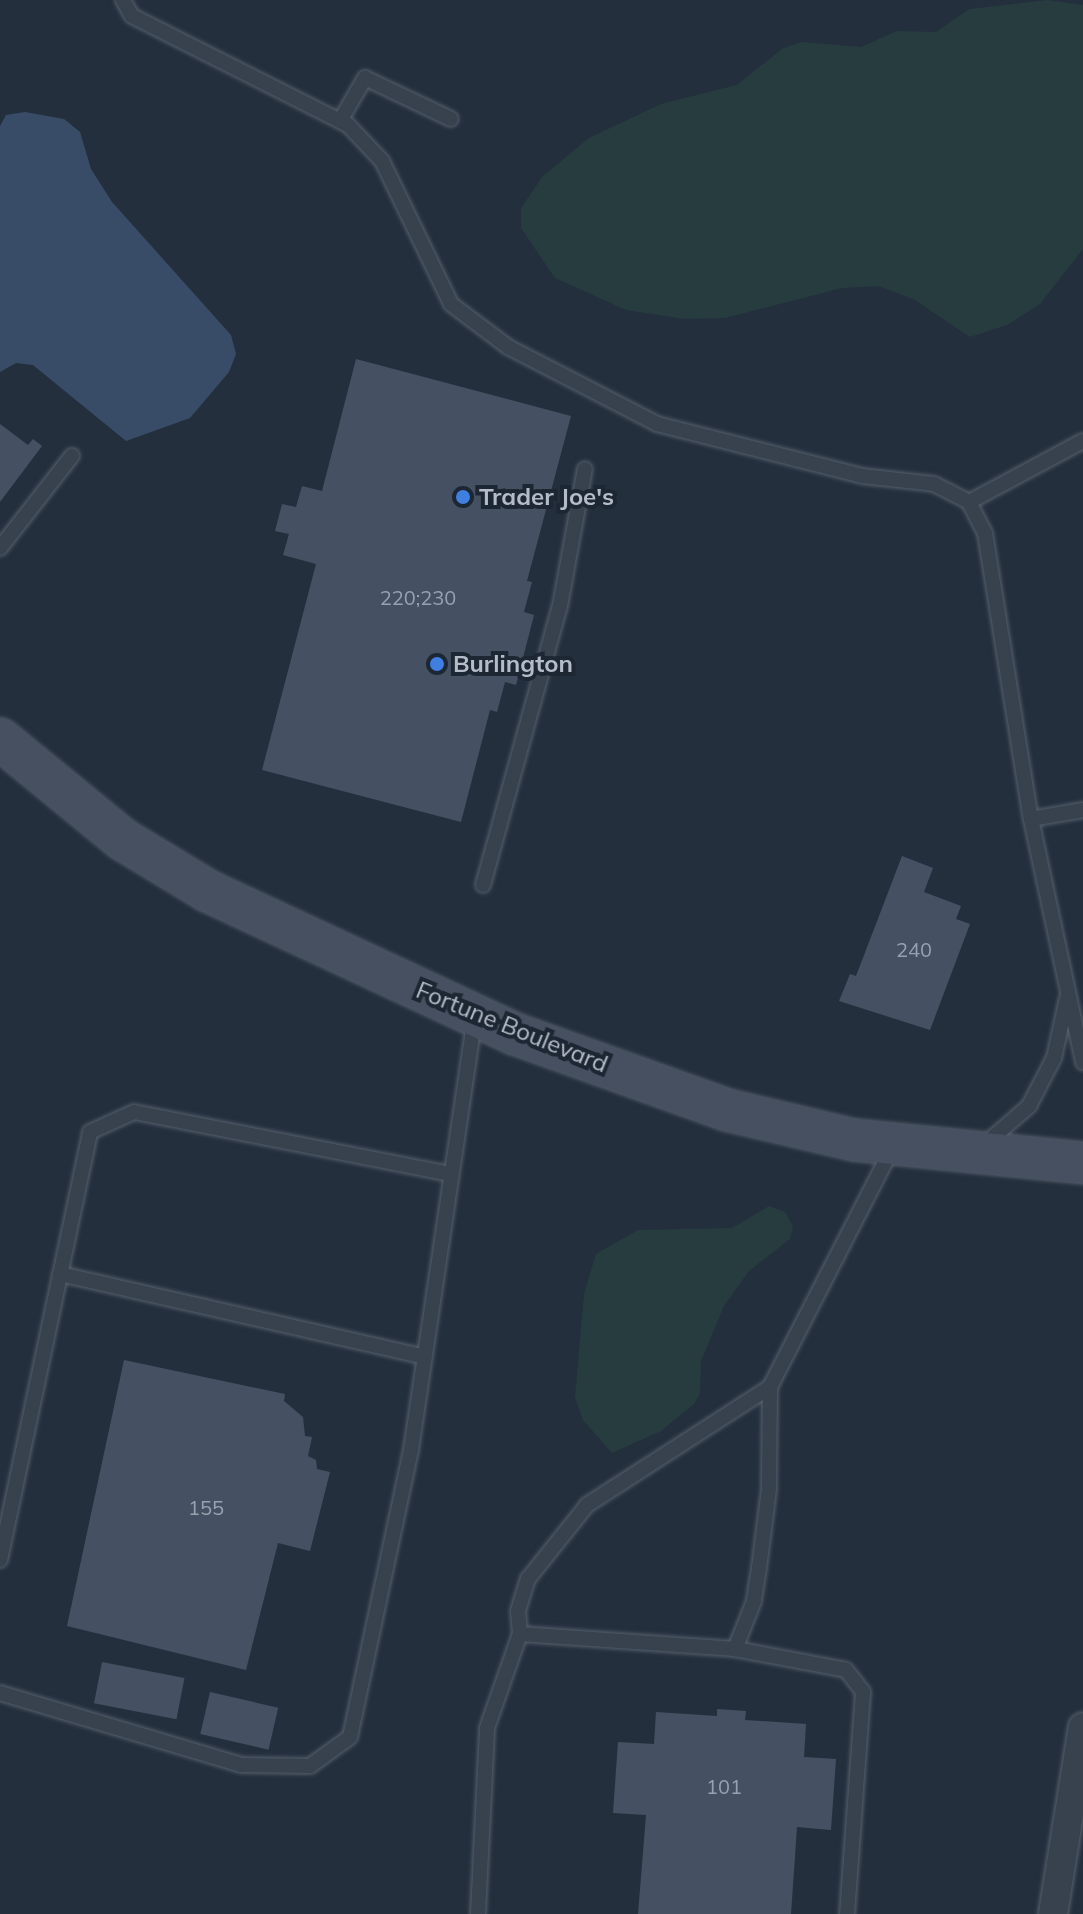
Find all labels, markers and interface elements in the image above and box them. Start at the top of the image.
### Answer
place label: Trader Joe's [479,483,614,511]
marker: Trader Joe's [454,488,472,506]
house number: 220;230 [380,585,456,609]
place label: Burlington [453,650,573,678]
marker: Burlington [428,655,446,673]
house number: 240 [896,937,932,961]
street label: Fortune Boulevard [412,975,612,1079]
house number: 155 [188,1495,224,1519]
house number: 101 [706,1774,742,1798]

